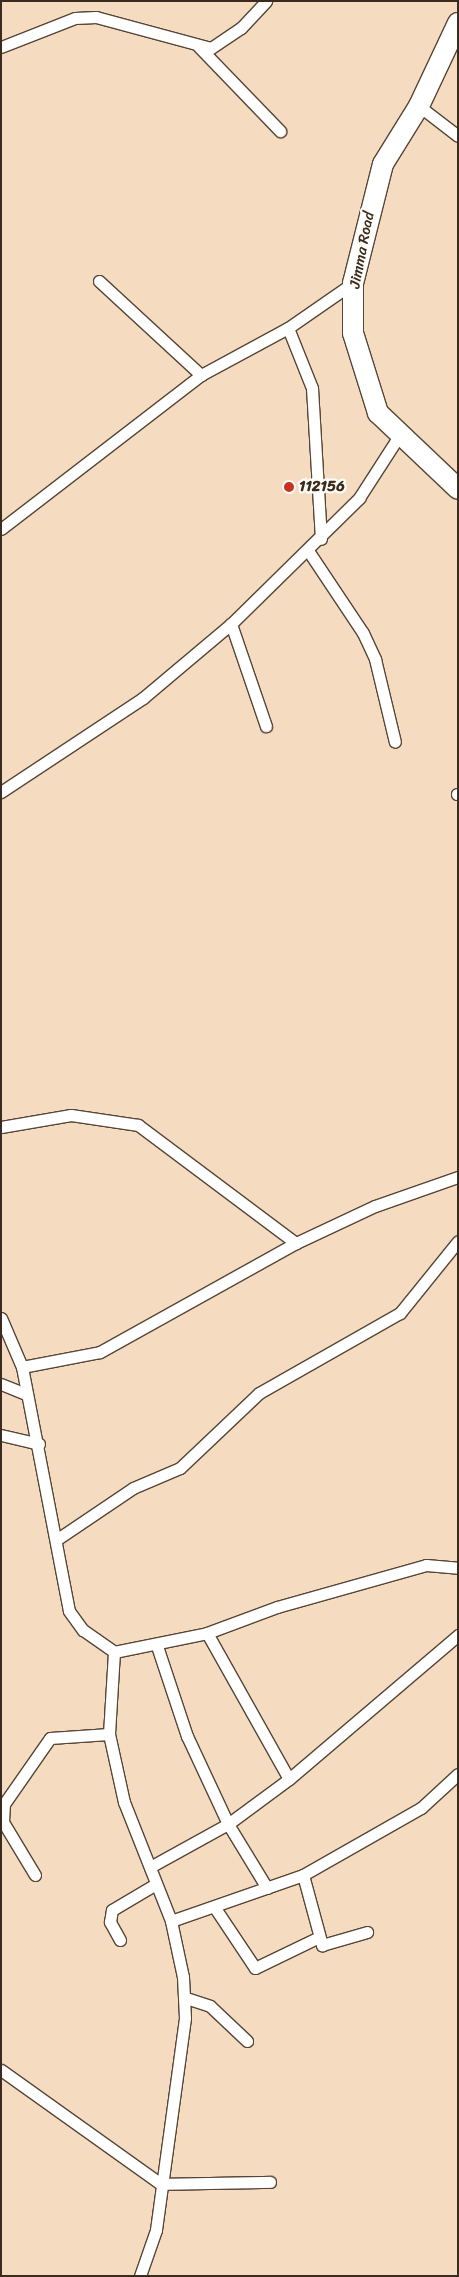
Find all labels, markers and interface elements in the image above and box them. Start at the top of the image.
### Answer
street label: Jimma Road [346,210,378,290]
place label: 112156 [299,478,345,496]
marker: 112156 [283,481,295,493]

